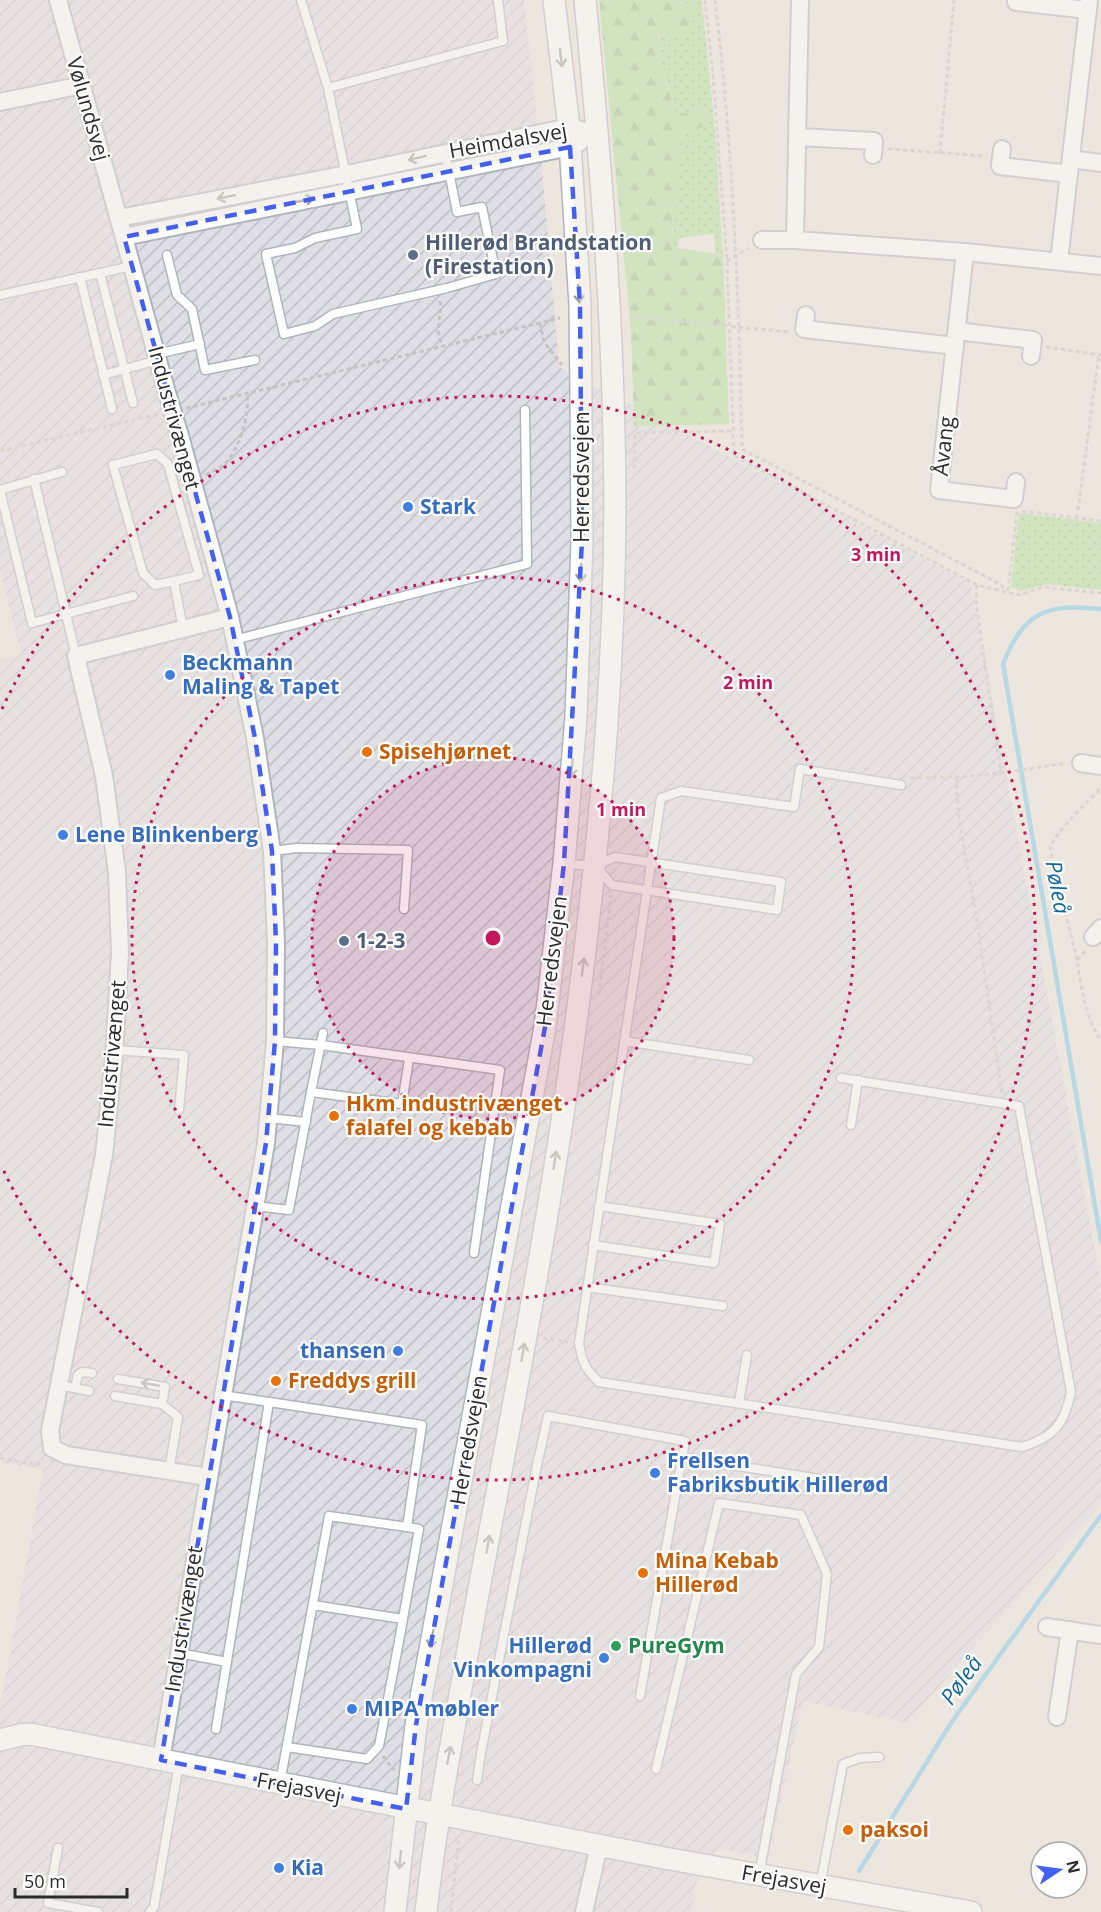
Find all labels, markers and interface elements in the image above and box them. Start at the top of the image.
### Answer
one-way arrow [555,48,566,68]
street label: Vølundsvej [61,54,117,164]
street label: Heimdalsvej [447,116,569,164]
one-way arrow [408,153,427,165]
one-way arrow [216,192,236,203]
one-way arrow [295,194,314,205]
place label: Hillerød Brandstation (Firestation) [425,228,652,280]
marker: Hillerød Brandstation (Firestation) [406,248,420,262]
one-way arrow [574,284,585,304]
street label: Industrivænget [142,343,208,493]
street label: Herredsvejen [567,411,595,543]
street label: Åvang [926,415,960,477]
place label: Stark [420,492,477,520]
marker: Stark [401,500,415,514]
text: 3 min [851,542,901,566]
one-way arrow [575,563,587,583]
place label: Beckmann Maling & Tapet [182,648,339,700]
marker: Beckmann Maling & Tapet [163,668,177,682]
text: 2 min [723,670,773,694]
place label: Spisehjørnet [379,737,511,765]
marker: Spisehjørnet [360,745,374,759]
one-way arrow [566,758,577,777]
text: 1 min [596,797,646,821]
place label: Lene Blinkenberg [75,820,258,848]
marker: Lene Blinkenberg [56,828,70,842]
water label: Pøleå [1040,858,1078,916]
street label: Herredsvejen [529,894,573,1028]
place label: 1-2-3 [356,926,406,954]
centre of rings [483,928,503,948]
marker: 1-2-3 [337,934,351,948]
one-way arrow [578,958,589,977]
street label: Industrivænget [91,979,131,1129]
place label: Hkm industrivænget falafel og kebab [346,1089,562,1141]
marker: Hkm industrivænget falafel og kebab [327,1109,341,1123]
one-way arrow [550,1151,561,1170]
place label: thansen [300,1336,386,1364]
one-way arrow [518,1343,529,1363]
marker: thansen [391,1344,405,1358]
place label: Freddys grill [288,1366,417,1394]
street label: Herredsvejen [443,1373,493,1507]
marker: Freddys grill [269,1374,283,1388]
one-way arrow [141,1378,160,1389]
place label: Frellsen Fabriksbutik Hillerød [667,1446,889,1498]
marker: Frellsen Fabriksbutik Hillerød [648,1466,662,1480]
one-way arrow [482,1535,493,1554]
street label: Industrivænget [158,1544,208,1694]
place label: Mina Kebab Hillerød [655,1546,779,1598]
marker: Mina Kebab Hillerød [636,1566,650,1580]
one-way arrow [427,1628,438,1648]
place label: Hillerød Vinkompagni [453,1631,592,1683]
place label: PureGym [628,1631,725,1659]
marker: PureGym [609,1639,623,1653]
water label: Pøleå [932,1649,988,1710]
marker: Hillerød Vinkompagni [597,1651,611,1665]
place label: MIPA møbler [364,1694,500,1722]
marker: MIPA møbler [345,1702,359,1716]
one-way arrow [444,1746,455,1766]
street label: Frejasvej [254,1765,344,1809]
place label: paksoi [860,1815,929,1843]
marker: paksoi [841,1823,855,1837]
north arrow [1029,1840,1089,1900]
one-way arrow [395,1850,406,1870]
place label: Kia [291,1853,324,1881]
street label: Frejasvej [740,1858,829,1900]
text: N [1061,1858,1086,1875]
scale bar [15,1861,128,1899]
marker: Kia [272,1861,286,1875]
text: 50 m [24,1869,66,1893]

